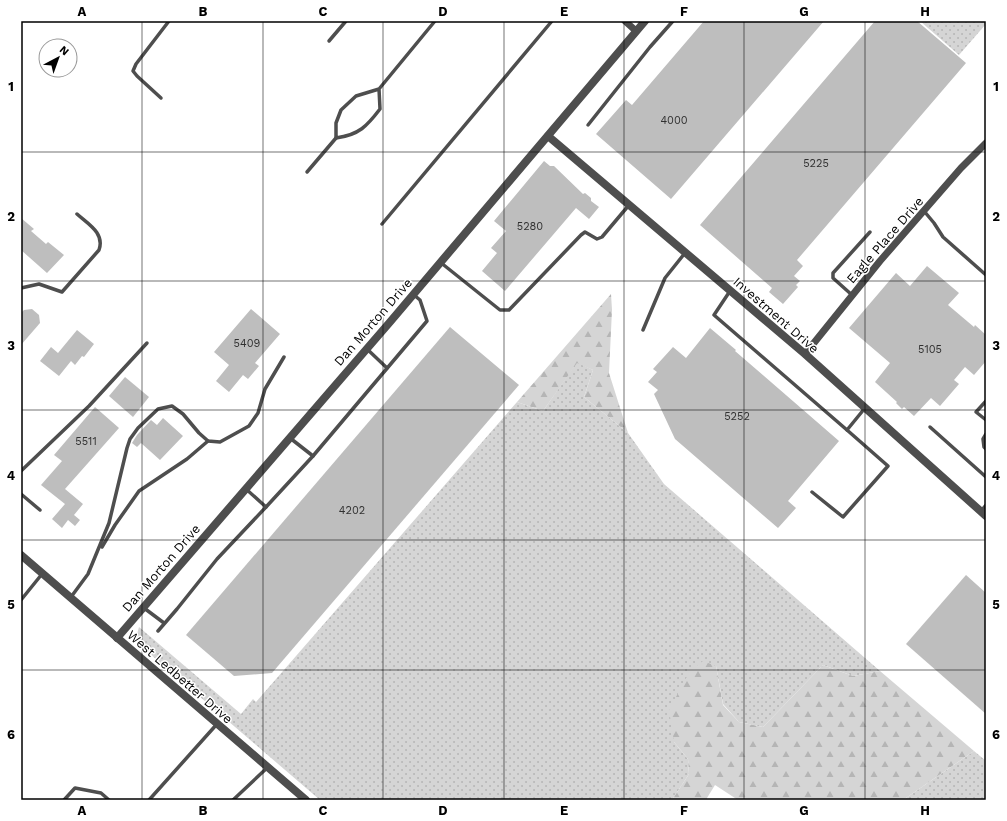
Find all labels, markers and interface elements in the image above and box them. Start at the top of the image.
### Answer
text: A [78,4,87,19]
text: B [199,4,208,19]
text: C [319,4,328,19]
text: D [438,4,448,19]
text: E [560,4,568,19]
text: F [680,4,688,19]
text: G [799,4,809,19]
text: H [920,4,930,19]
north arrow [38,38,78,78]
text: N [57,43,72,58]
text: 1 [8,79,14,94]
text: 1 [993,79,999,94]
house number: 4000 [660,114,688,127]
house number: 5225 [803,157,829,170]
street label: Eagle Place Drive [843,194,927,286]
text: 2 [7,209,15,224]
text: 2 [992,209,1000,224]
house number: 5280 [517,220,543,233]
street label: Investment Drive [730,274,822,356]
street label: Dan Morton Drive [331,275,415,369]
house number: 5409 [234,337,261,350]
text: 3 [7,338,15,353]
text: 3 [992,338,1000,353]
house number: 5105 [918,343,942,356]
house number: 5252 [724,410,750,423]
house number: 5511 [75,435,97,448]
text: 4 [7,468,16,483]
text: 4 [992,468,1001,483]
house number: 4202 [339,504,365,517]
street label: Dan Morton Drive [119,521,203,615]
text: 5 [7,597,15,612]
text: 5 [992,597,1000,612]
street label: West Ledbetter Drive [124,627,236,727]
text: 6 [7,727,15,742]
text: 6 [992,727,1000,742]
text: A [78,803,87,818]
text: B [199,803,208,818]
text: C [319,803,328,818]
text: D [438,803,448,818]
text: E [560,803,568,818]
text: F [680,803,688,818]
text: G [799,803,809,818]
text: H [920,803,930,818]

